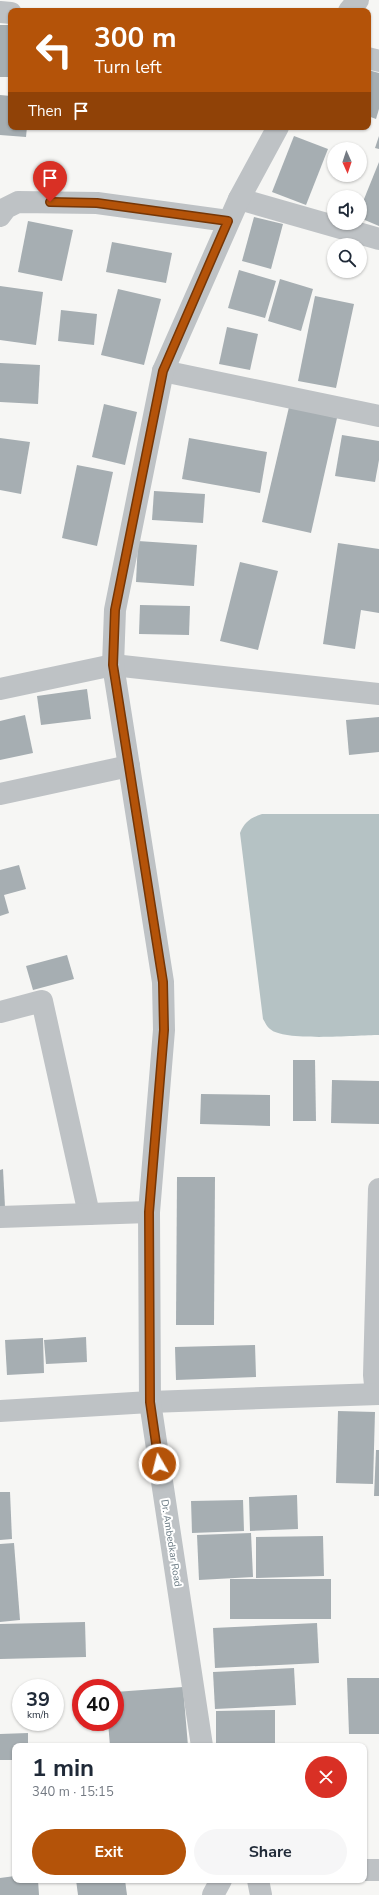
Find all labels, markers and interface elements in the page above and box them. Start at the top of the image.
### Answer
text: 300 m [94,19,177,57]
icon: left [28,24,80,76]
text: Turn left [94,55,162,79]
icon: arrive [70,100,92,122]
text: Then [28,101,62,121]
north arrow [327,142,367,182]
map controls [327,142,367,278]
pin [33,161,67,202]
icon: arrive [39,167,61,189]
button: sound [327,190,367,230]
button: search [327,238,367,278]
position arrow [138,1443,180,1485]
street label: Dr. Ambedkar Road [157,1498,185,1588]
speed limit sign: 40 [72,1679,124,1731]
text: 39 [26,1686,50,1713]
text: km/h [27,1708,49,1722]
text: 1 min [32,1752,94,1784]
button: close [305,1756,347,1798]
text: 340 m · 15:15 [32,1783,114,1801]
button: Exit [32,1829,186,1875]
button: Share [194,1829,347,1875]

